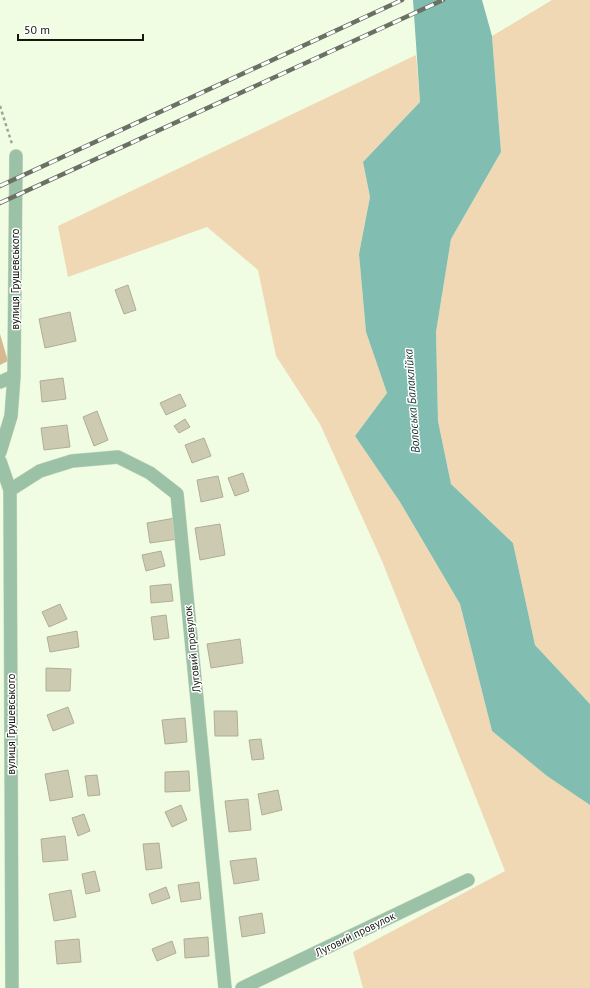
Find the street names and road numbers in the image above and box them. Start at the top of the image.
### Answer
street label: вулиця Грушевського [8,228,22,329]
street label: Луговий провулок [180,604,204,694]
street label: вулиця Грушевського [4,673,18,774]
street label: Луговий провулок [312,908,398,960]

